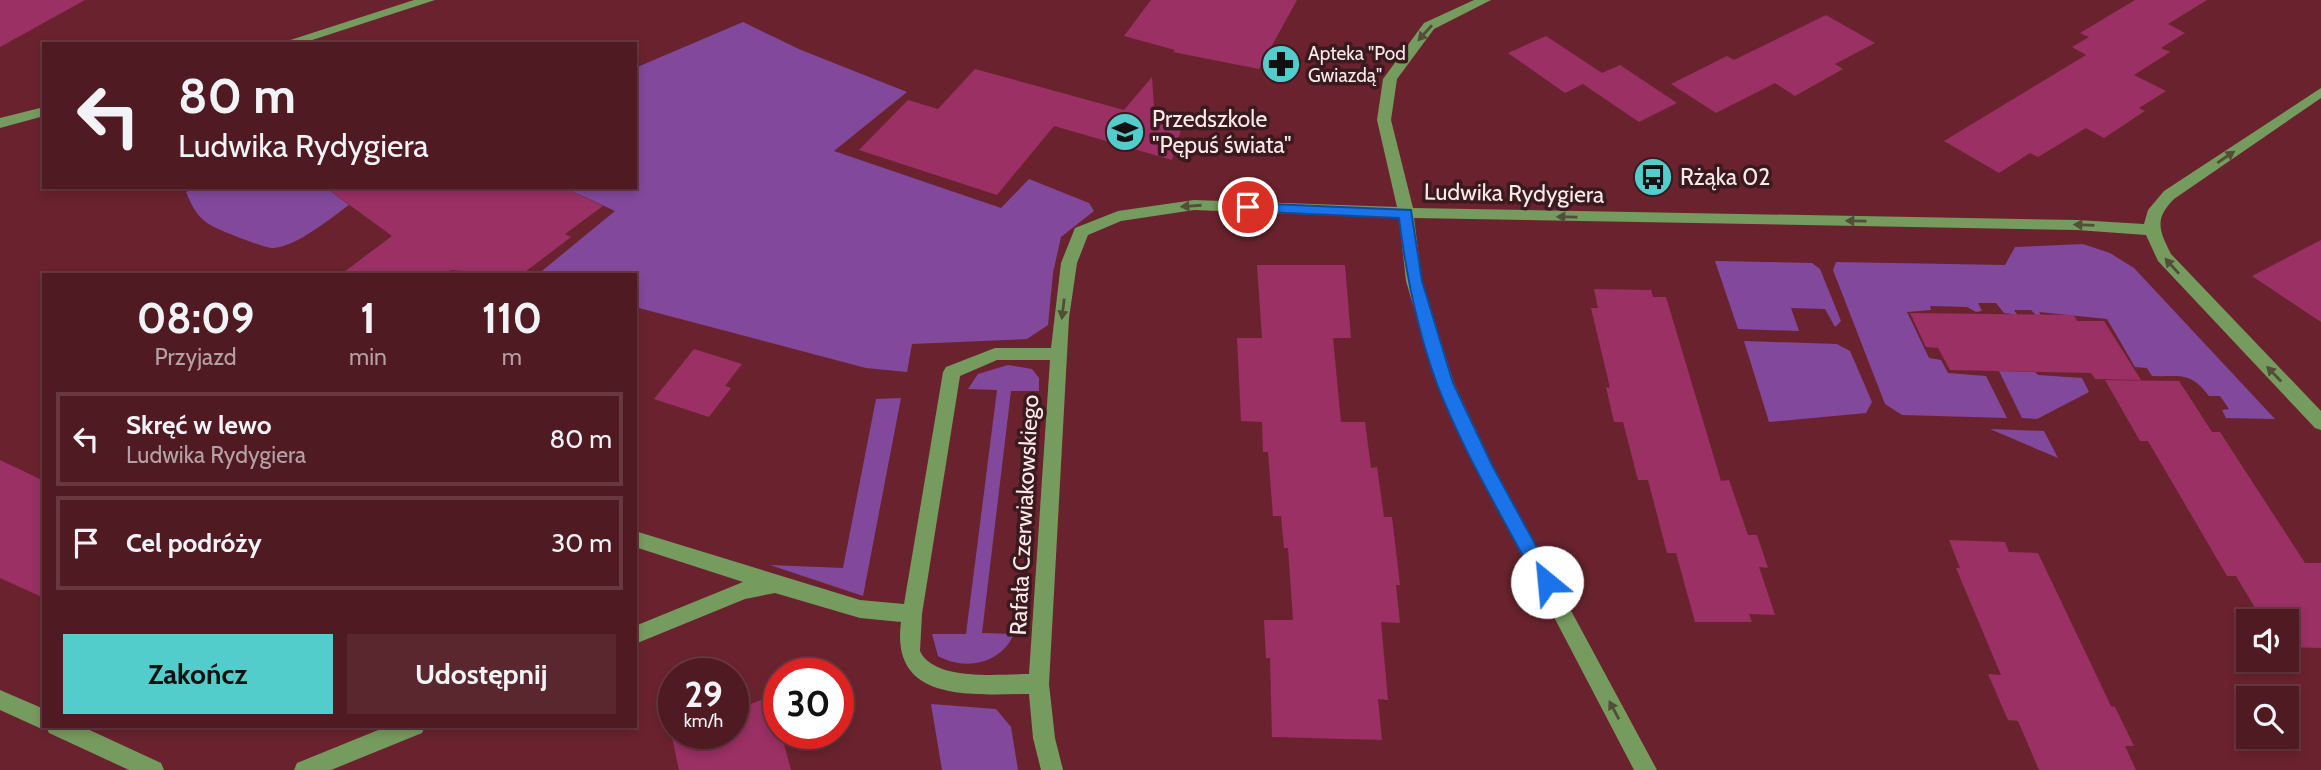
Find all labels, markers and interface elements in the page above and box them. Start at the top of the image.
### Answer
one-way arrow [1417,24,1433,42]
place label: Apteka "Pod Gwiazdą" [1308,42,1406,87]
pharmacy icon: Apteka "Pod Gwiazdą" [1260,43,1302,85]
text: 80 m [178,66,296,125]
icon: left [63,70,154,161]
place label: Przedszkole "Pępuś świata" [1152,105,1291,159]
school or university icon: Przedszkole "Pępuś świata" [1104,111,1146,153]
text: Ludwika Rydygiera [178,126,429,165]
one-way arrow [2217,150,2235,164]
bus stop icon: Rżąka 02 [1632,156,1674,198]
place label: Rżąka 02 [1680,163,1770,191]
pin [1218,177,1278,237]
street label: Ludwika Rydygiera [1424,177,1604,209]
icon: arrive [1229,188,1267,226]
one-way arrow [1180,201,1202,212]
one-way arrow [1556,211,1578,222]
one-way arrow [1845,215,1867,227]
one-way arrow [2073,220,2095,231]
one-way arrow [2164,257,2180,275]
text: 08:09 [137,292,254,344]
text: 1 [360,292,376,344]
text: 110 [482,292,542,344]
one-way arrow [1057,298,1068,320]
text: Przyjazd [155,343,236,371]
text: min [349,343,387,371]
text: m [502,343,522,371]
one-way arrow [2265,365,2282,382]
street label: Rafała Czerwiakowskiego [1004,394,1044,636]
text: Skręć w lewo [126,409,272,441]
icon: left [67,420,105,458]
text: 80 m [549,423,612,455]
text: Ludwika Rydygiera [126,441,306,469]
icon: arrive [67,524,105,562]
text: Cel podróży [126,527,262,559]
text: 30 m [551,527,612,559]
position arrow [1510,545,1584,619]
map controls [2236,609,2299,749]
button: sound [2236,609,2299,672]
button: Zakończ [63,634,333,714]
button: Udostępnij [347,634,616,714]
speed limit sign: 30 [763,658,854,749]
text: 29 [684,673,723,716]
button: search [2236,686,2299,749]
one-way arrow [1608,699,1620,719]
text: km/h [684,710,723,732]

